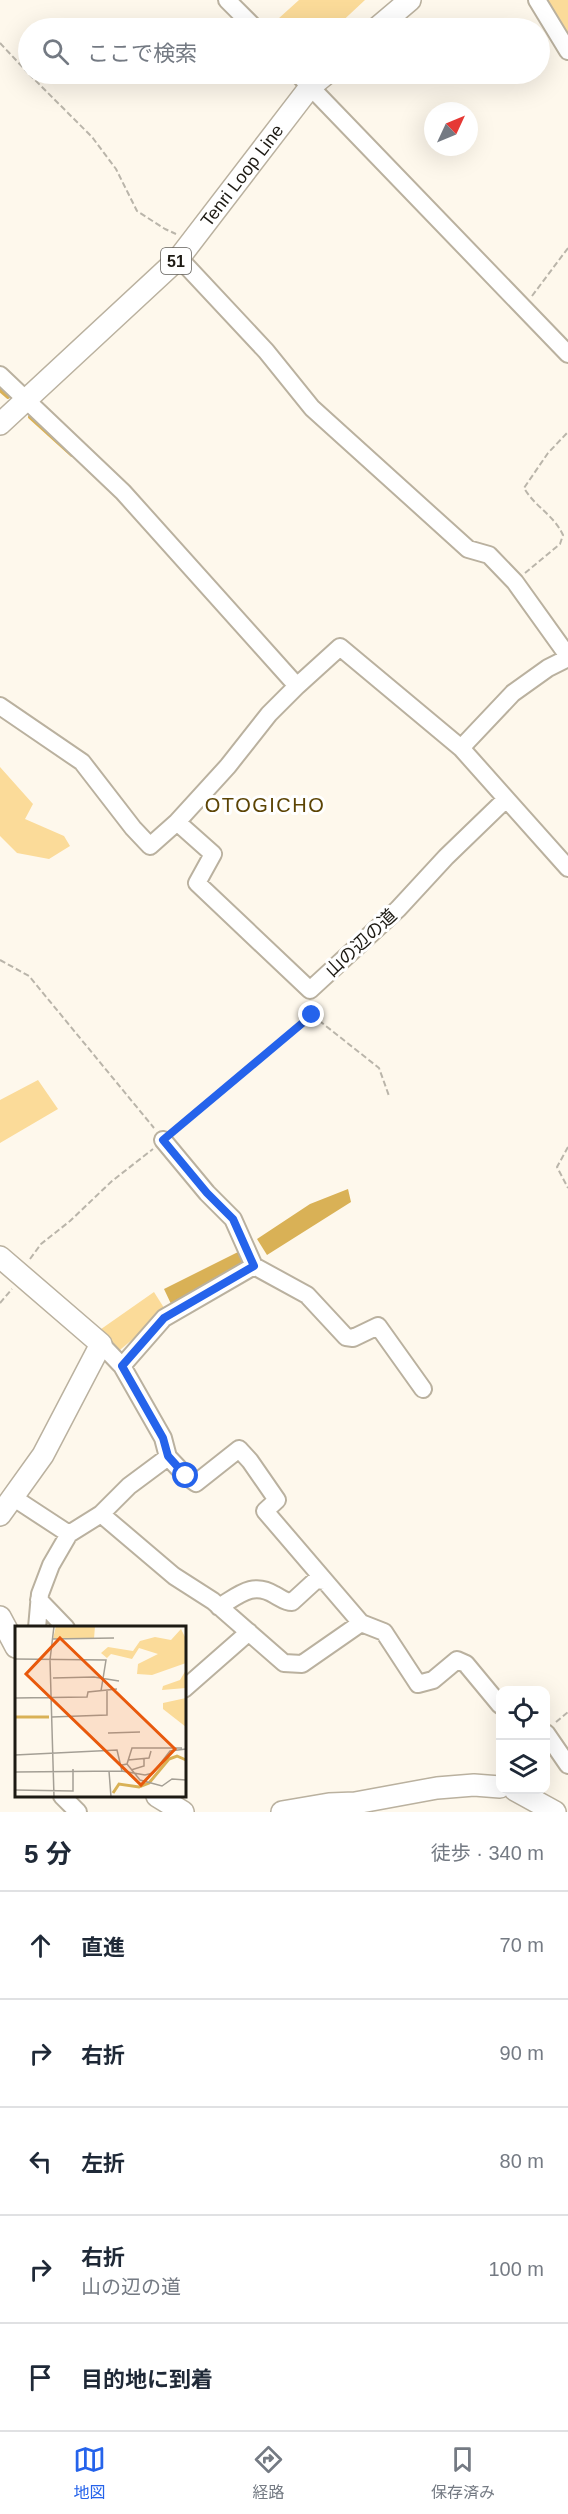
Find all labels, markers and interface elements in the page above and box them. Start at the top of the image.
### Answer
search box [18,18,550,84]
icon: search [39,35,72,68]
text: ここで検索 [87,41,197,66]
north arrow [424,102,478,156]
street label: Tenri Loop Line [197,121,288,231]
road number: 51 [161,248,191,274]
district label: OTOGICHO [205,794,325,816]
street label: 山の辺の道 [321,905,401,981]
route end [298,1001,324,1027]
route start [172,1462,198,1488]
inset map [15,1626,186,1797]
map controls [496,1686,550,1794]
button: locate [496,1686,550,1740]
button: layers [496,1740,550,1794]
text: 5 分 [24,1839,72,1869]
text: 徒歩 · 340 m [431,1842,544,1864]
icon: ahead [24,1929,57,1962]
text: 70 m [500,1934,544,1956]
text: 直進 [81,1935,125,1960]
icon: right [24,2037,57,2070]
text: 90 m [500,2042,544,2064]
text: 右折 [81,2043,125,2068]
icon: left [24,2145,57,2178]
text: 80 m [500,2150,544,2172]
text: 左折 [81,2151,125,2176]
text: 右折 [81,2245,125,2270]
icon: right [24,2253,57,2286]
text: 100 m [488,2258,544,2280]
text: 山の辺の道 [81,2276,181,2298]
icon: arrive [24,2361,57,2394]
text: 目的地に到着 [81,2367,213,2392]
tab: 地図 [73,2443,106,2503]
tab: 経路 [252,2443,285,2503]
tab: 保存済み [431,2443,495,2503]

